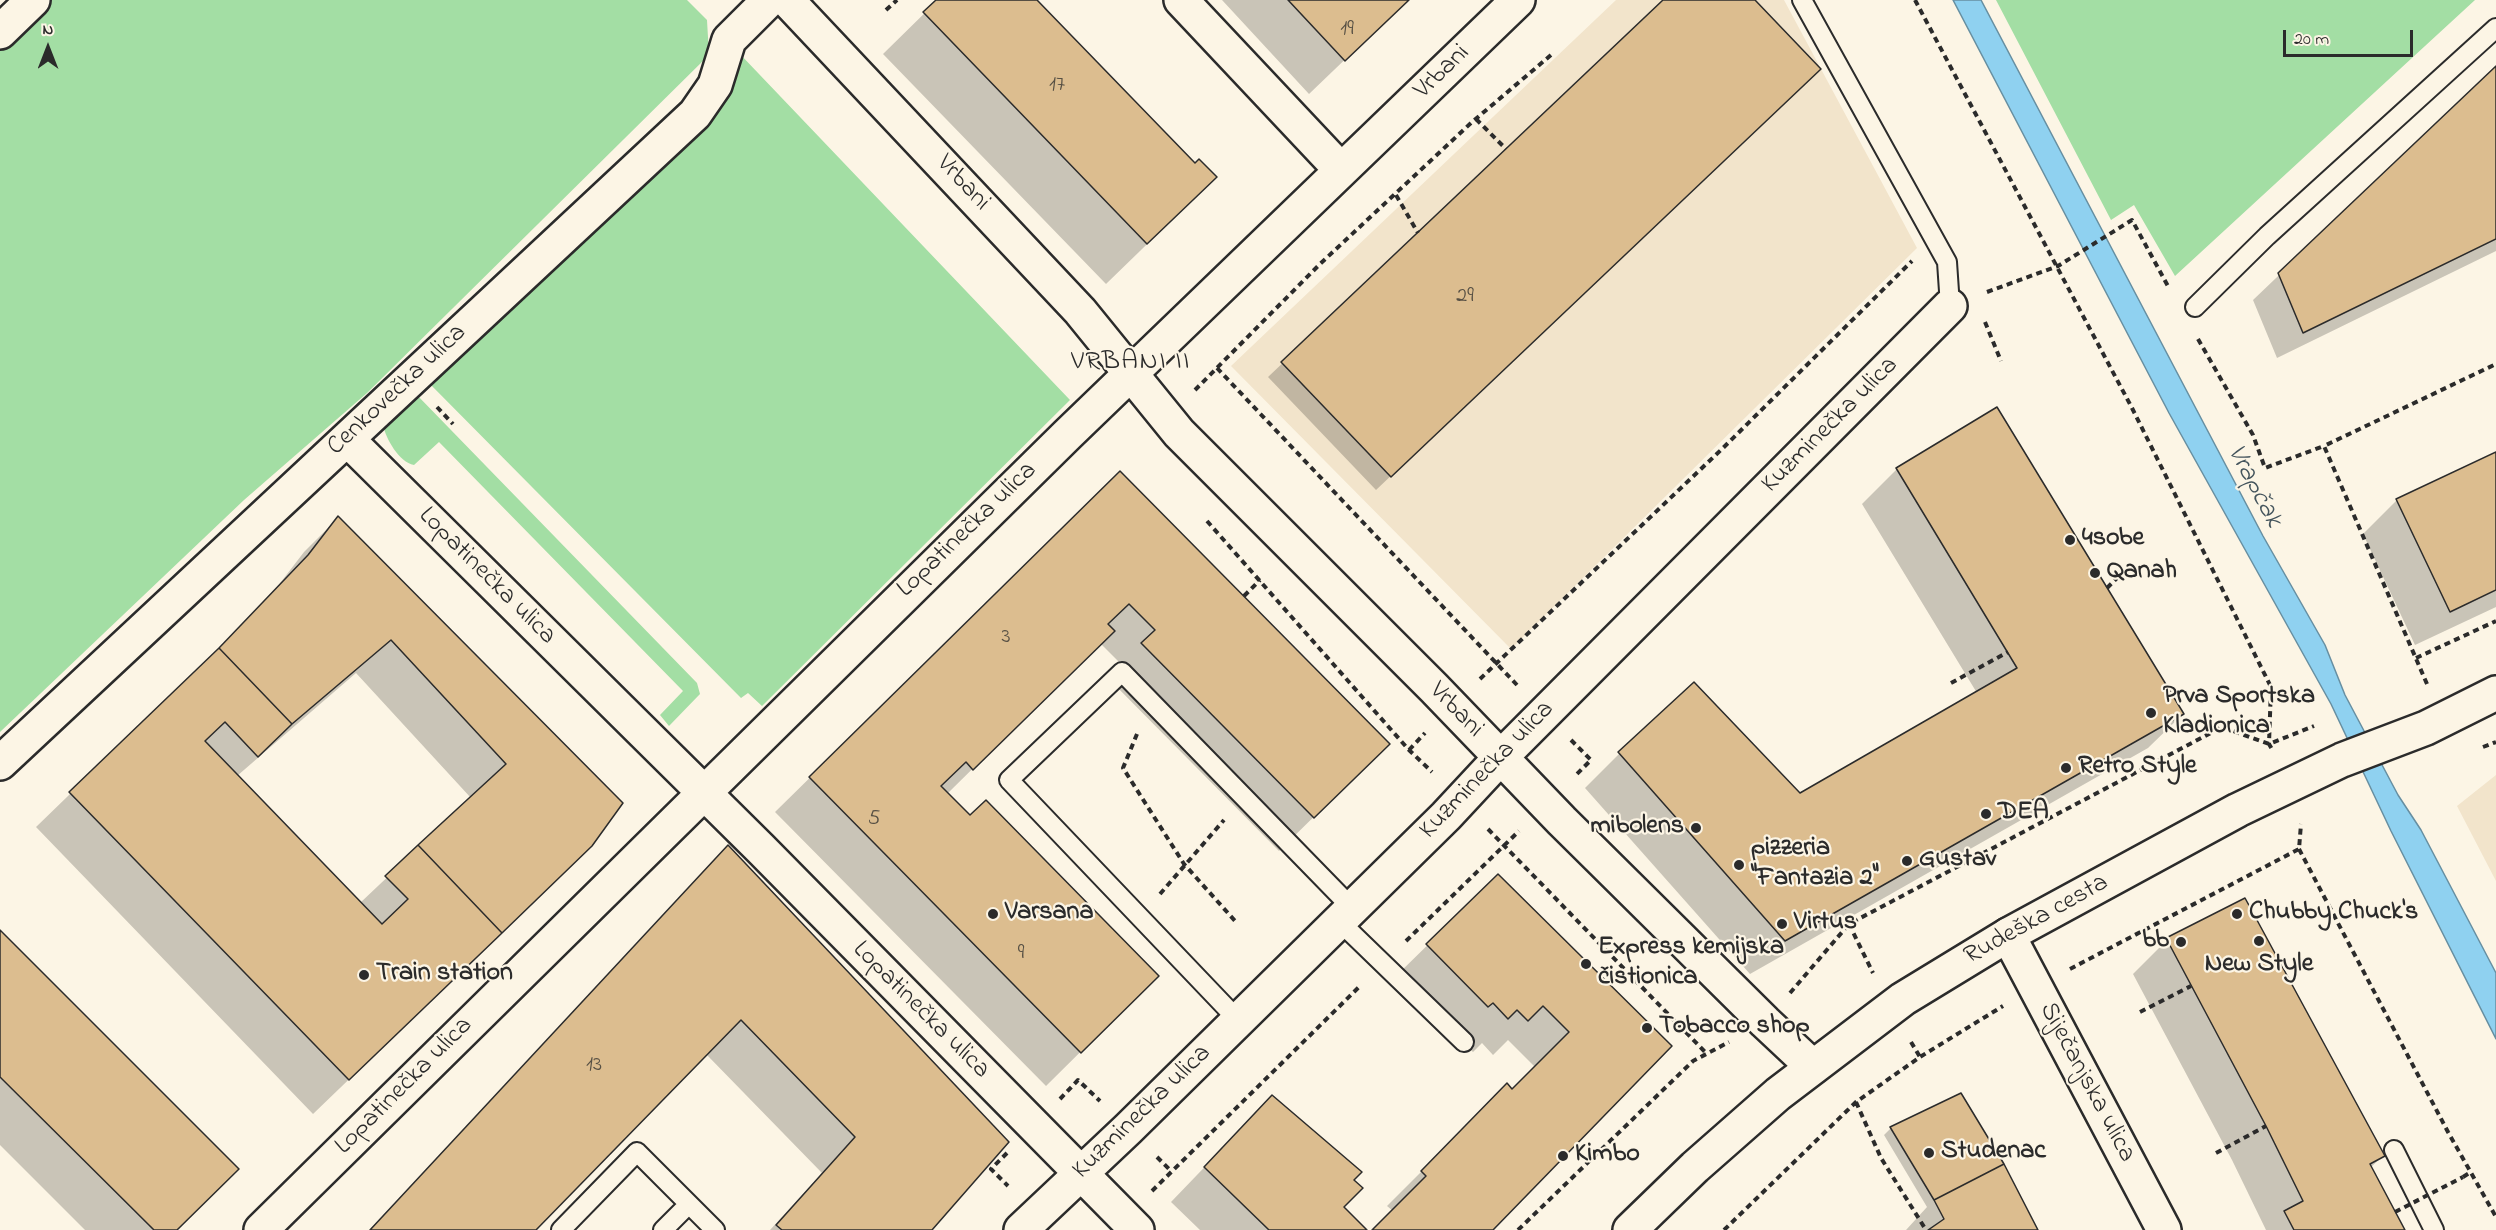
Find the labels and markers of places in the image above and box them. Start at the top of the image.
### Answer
place label: 4sobe [2082,524,2144,556]
marker: 4sobe [2063,533,2077,547]
place label: Qanah [2107,557,2177,589]
marker: Qanah [2088,566,2102,580]
place label: Prva Sportska Kladionica [2163,682,2315,744]
marker: Prva Sportska Kladionica [2144,706,2158,720]
place label: Retro Style [2078,752,2197,784]
marker: Retro Style [2059,761,2073,775]
place label: DEA [1998,798,2049,830]
marker: DEA [1979,807,1993,821]
place label: mibolens [1591,812,1684,844]
marker: mibolens [1689,821,1703,835]
place label: pizzeria "Fantazia 2" [1751,834,1879,896]
place label: Gustav [1919,845,1996,877]
marker: Gustav [1900,854,1914,868]
marker: pizzeria "Fantazia 2" [1732,858,1746,872]
place label: Varsana [1005,898,1093,930]
place label: Chubby Chuck's [2249,898,2418,930]
marker: Varsana [986,907,1000,921]
marker: Chubby Chuck's [2230,907,2244,921]
place label: Virtus [1794,908,1857,940]
marker: Virtus [1775,917,1789,931]
place label: bb [2142,926,2169,958]
place label: Express kemijska čistionica [1598,933,1784,994]
marker: New Style [2252,934,2266,948]
marker: bb [2174,935,2188,949]
place label: New Style [2205,950,2313,982]
marker: Express kemijska čistionica [1579,957,1593,971]
place label: Train station [376,959,513,991]
marker: Train station [357,968,371,982]
place label: Tobacco shop [1659,1012,1810,1044]
marker: Tobacco shop [1640,1021,1654,1035]
place label: Studenac [1941,1137,2046,1169]
place label: Kimbo [1575,1140,1640,1172]
marker: Studenac [1922,1146,1936,1160]
marker: Kimbo [1556,1149,1570,1163]

